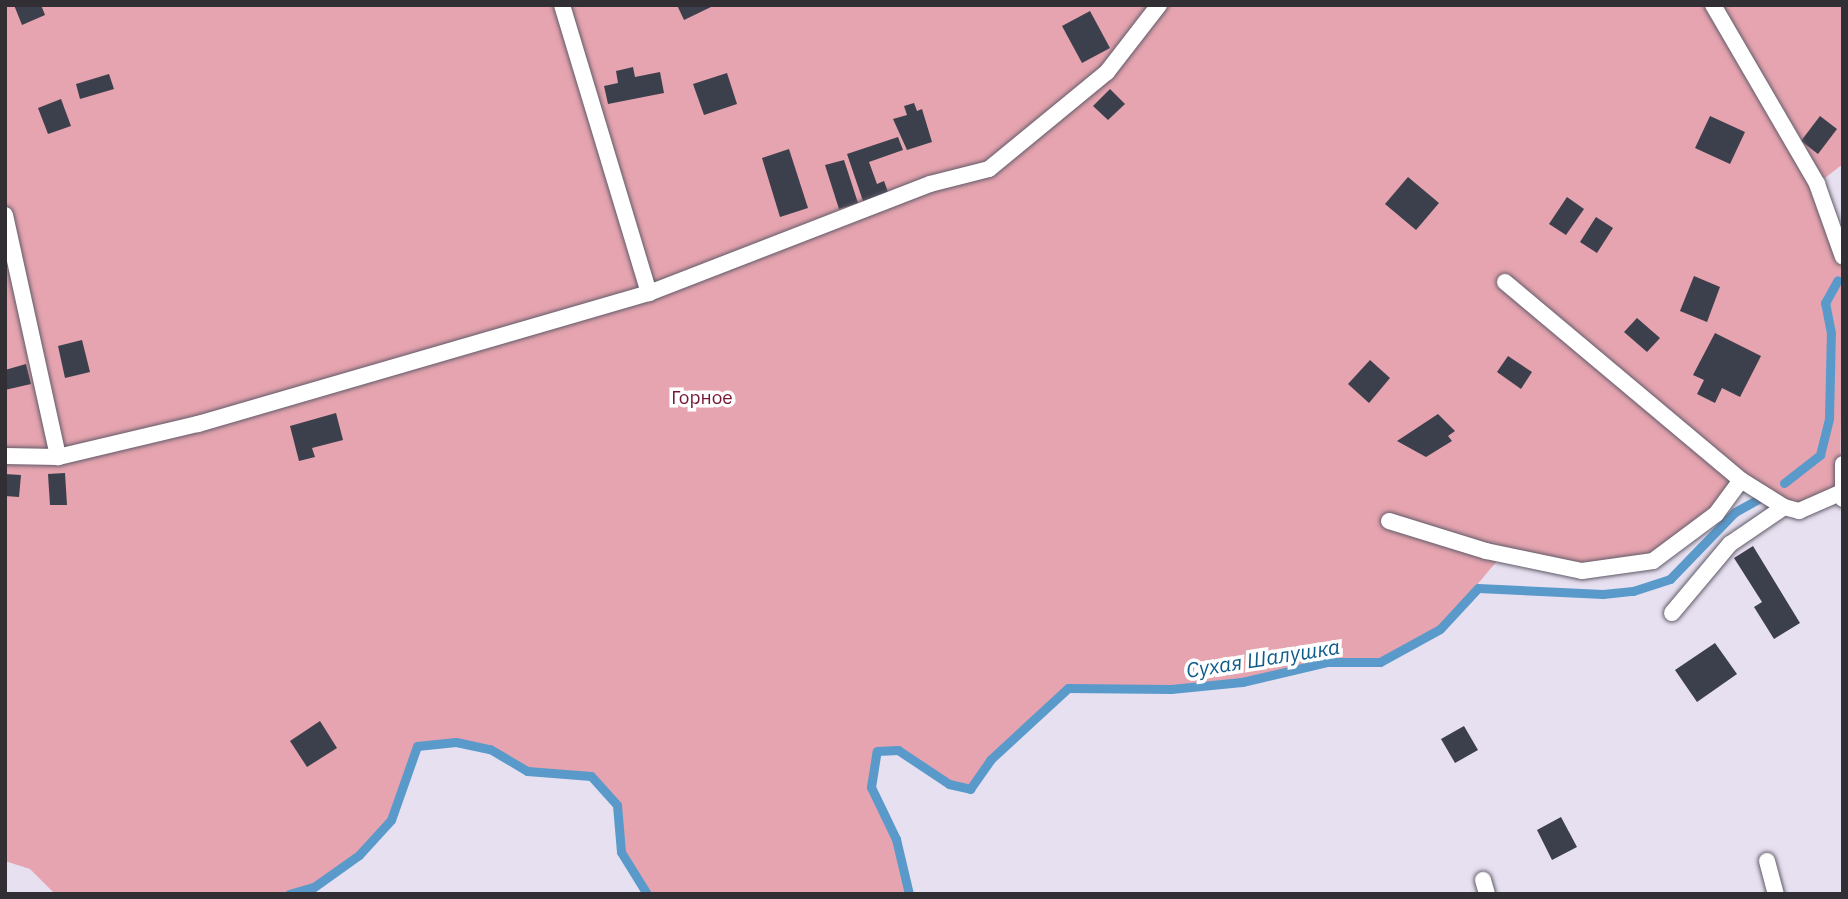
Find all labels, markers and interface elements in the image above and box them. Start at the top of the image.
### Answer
park label: Горное [671,387,733,409]
water label: Сухая Шалушка [1184,633,1342,683]

